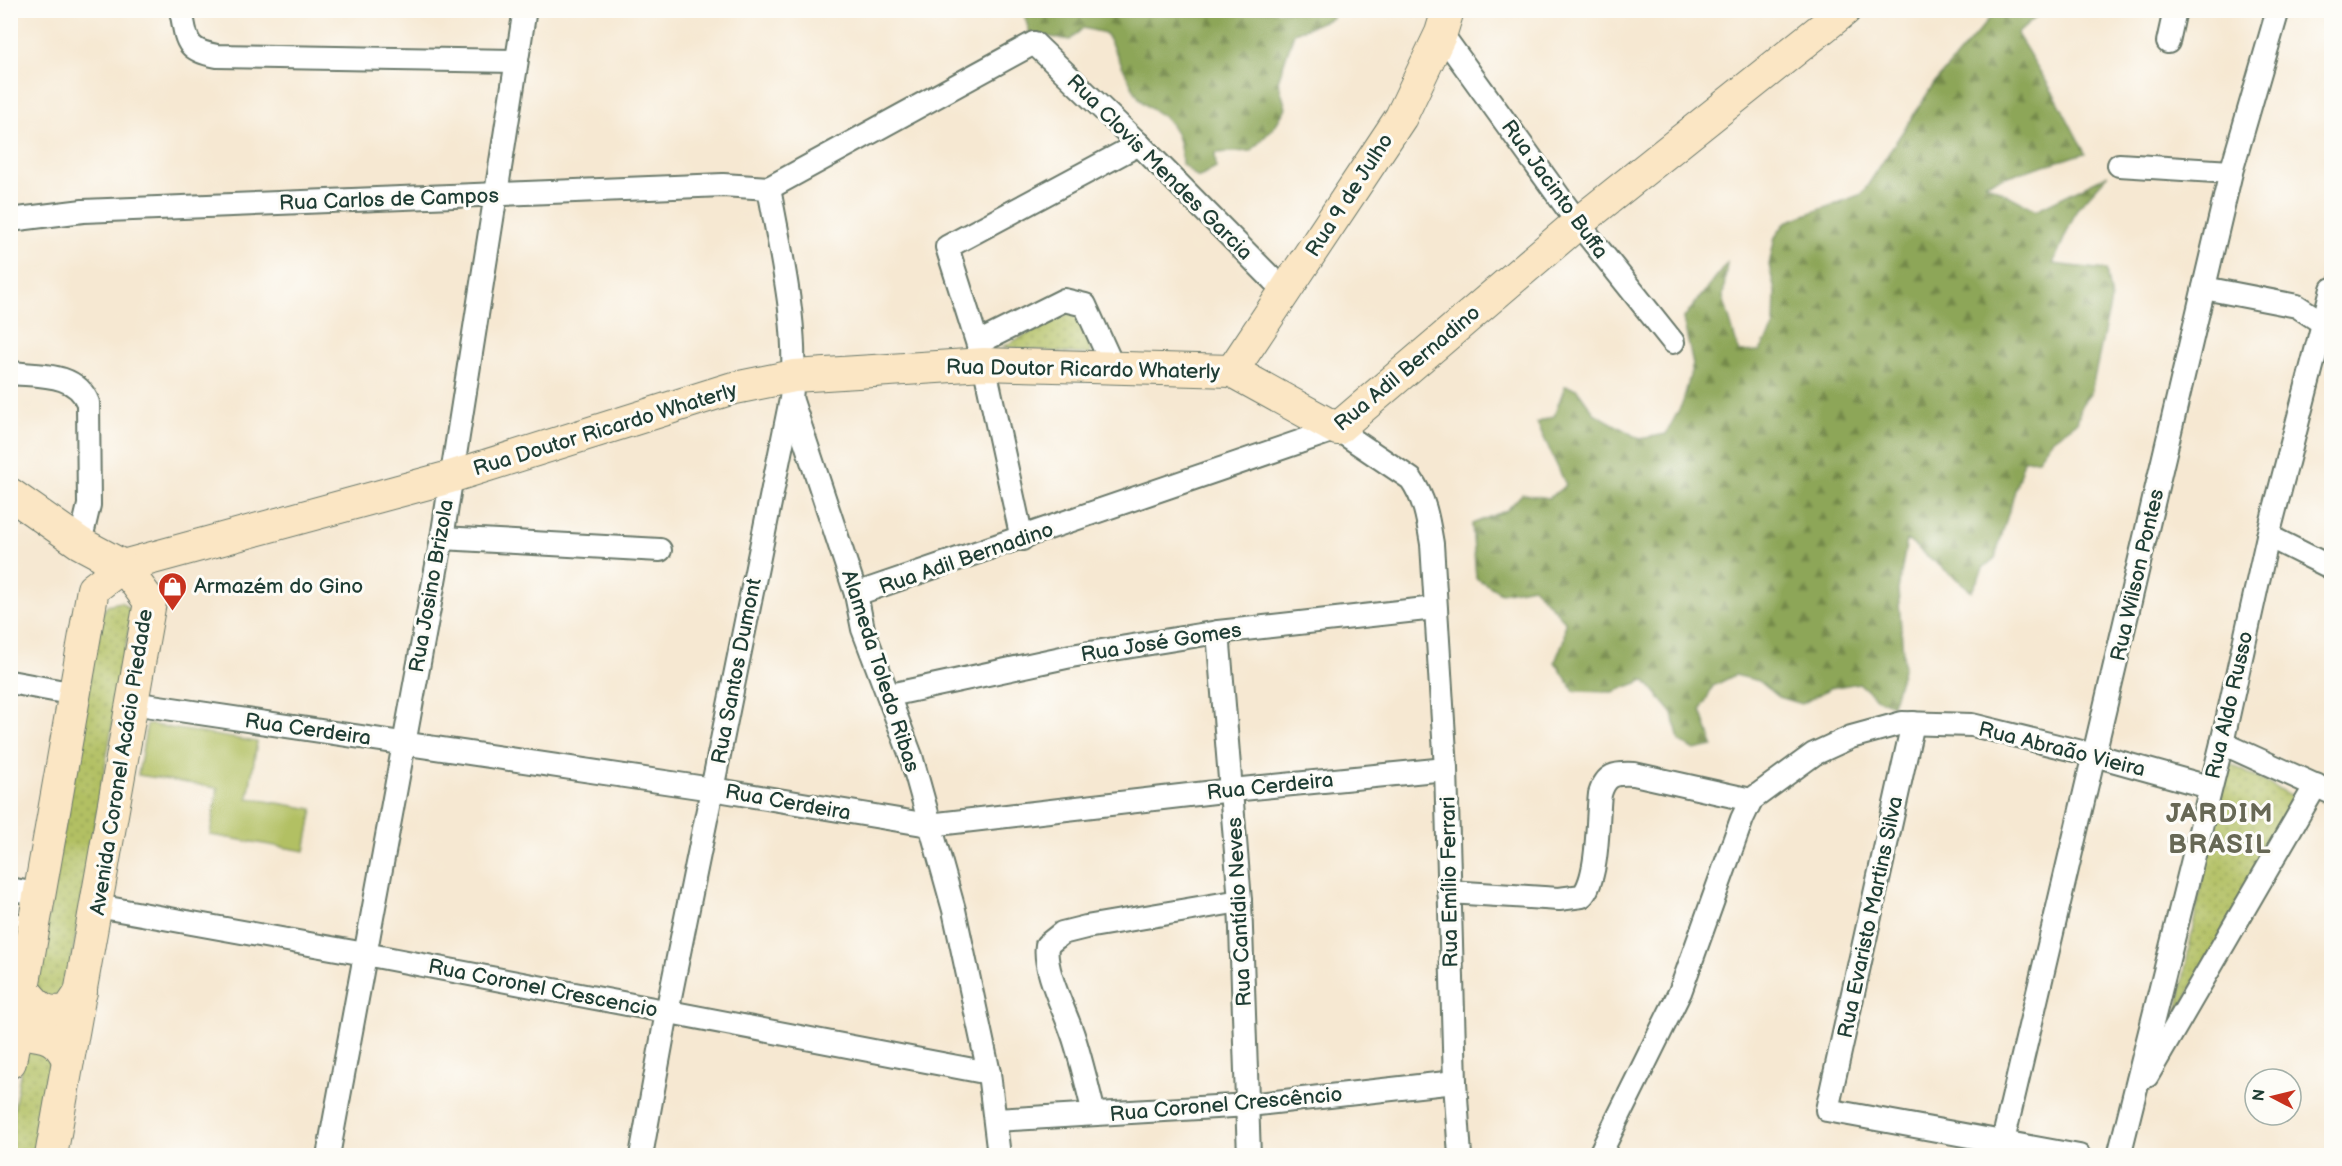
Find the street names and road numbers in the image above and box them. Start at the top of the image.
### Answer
street label: Rua Clovis Mendes Garcia [1062,69,1258,265]
street label: Rua Jacinto Buffa [1496,115,1613,264]
street label: Rua 9 de Julho [1300,129,1399,262]
street label: Rua Carlos de Campos [279,183,499,216]
street label: Rua Adil Bernadino [1329,300,1485,437]
street label: Rua Doutor Ricardo Whaterly [946,355,1221,384]
street label: Rua Doutor Ricardo Whaterly [470,377,740,482]
street label: Rua Wilson Pontes [2106,487,2169,664]
street label: Rua Josino Brizola [404,498,459,675]
street label: Rua Adil Bernadino [876,517,1057,600]
street label: Alameda Toledo Ribas [836,567,925,775]
street label: Rua Santos Dumont [706,576,767,766]
street label: Avenida Coronel Acácio Piedade [85,607,158,917]
street label: Rua José Gomes [1079,617,1243,668]
street label: Rua Aldo Russo [2200,629,2259,781]
street label: Rua Cerdeira [243,708,373,751]
street label: Rua Abraão Vieira [1976,717,2148,782]
street label: Rua Cerdeira [1206,767,1335,806]
street label: Rua Cerdeira [723,779,853,826]
street label: Rua Evaristo Martins Silva [1833,794,1908,1040]
street label: Rua Emílio Ferrari [1436,796,1463,968]
street label: Rua Cantídio Neves [1222,817,1257,1007]
street label: Rua Coronel Crescencio [426,954,660,1023]
street label: Rua Coronel Crescêncio [1109,1082,1343,1127]

